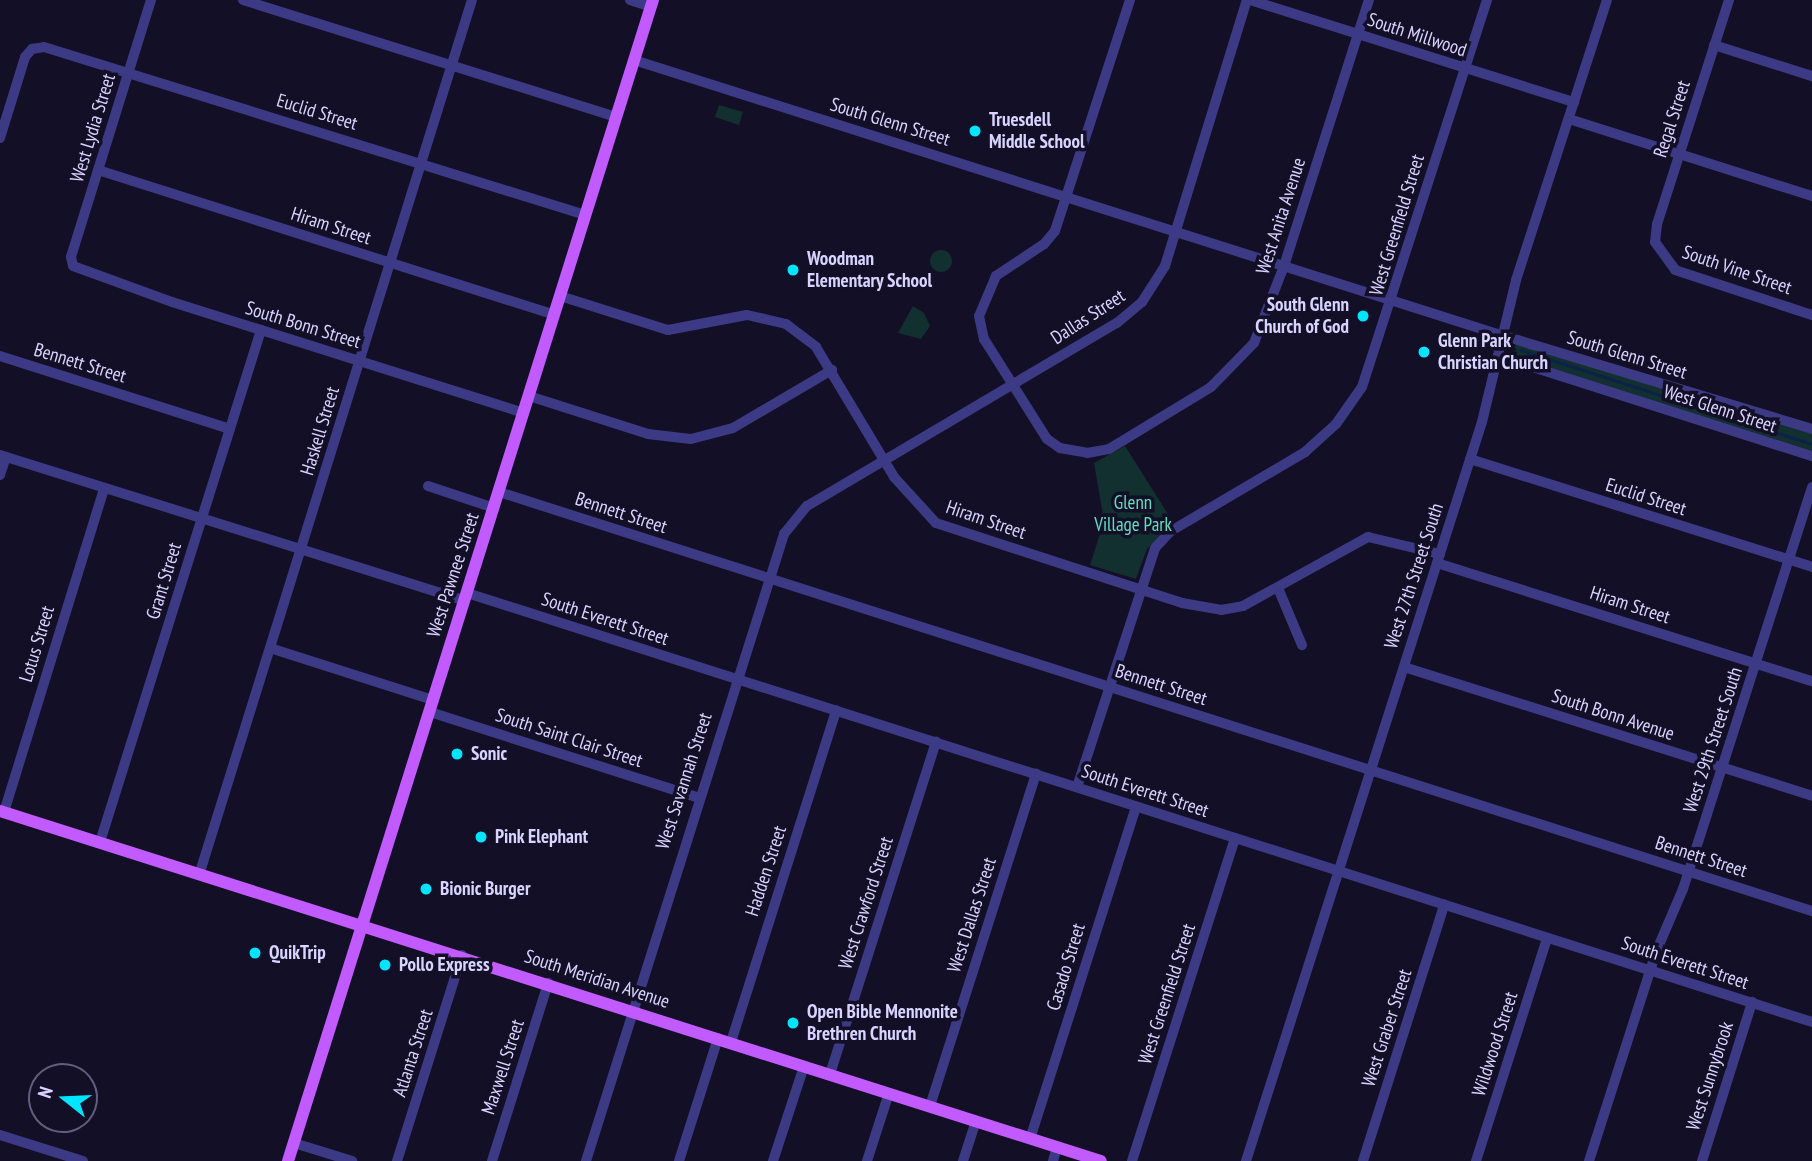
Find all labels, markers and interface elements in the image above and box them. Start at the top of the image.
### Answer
street label: South Millwood [1365,8,1469,62]
street label: West Lydia Street [66,71,120,185]
street label: Regal Street [1649,78,1695,160]
street label: Euclid Street [274,89,360,135]
street label: South Glenn Street [827,93,953,151]
place label: Truesdell Middle School [989,109,1084,153]
marker: Truesdell Middle School [967,123,983,139]
street label: West Greenfield Street [1365,152,1429,298]
street label: West Anita Avenue [1251,154,1311,278]
street label: Hiram Street [288,202,374,250]
street label: South Vine Street [1679,241,1795,299]
place label: Woodman Elementary School [807,248,933,292]
marker: Woodman Elementary School [785,262,801,278]
street label: Dallas Street [1047,285,1129,349]
place label: South Glenn Church of God [1255,294,1349,338]
street label: South Bonn Street [243,297,363,353]
marker: South Glenn Church of God [1355,308,1371,324]
street label: South Glenn Street [1564,326,1690,384]
place label: Glenn Park Christian Church [1438,330,1548,374]
street label: Bennett Street [31,338,129,388]
marker: Glenn Park Christian Church [1416,344,1432,360]
street label: West Glenn Street [1661,380,1779,438]
street label: Haskell Street [296,384,344,478]
street label: Euclid Street [1603,473,1689,521]
street label: Bennett Street [572,487,670,539]
park label: Glenn Village Park [1094,492,1172,536]
street label: Hiram Street [943,496,1029,544]
street label: West 27th Street South [1380,500,1448,652]
street label: West Pawnee Street [422,510,484,640]
street label: Grant Street [142,540,186,622]
street label: Hiram Street [1587,581,1673,629]
street label: South Everett Street [539,588,671,650]
street label: Lotus Street [15,603,59,685]
street label: Bennett Street [1112,659,1210,711]
street label: West 29th Street South [1679,664,1747,816]
street label: South Bonn Avenue [1549,684,1677,746]
street label: South Saint Clair Street [493,704,645,772]
street label: West Savannah Street [651,710,717,852]
place label: Sonic [471,743,507,765]
marker: Sonic [449,746,465,762]
street label: South Everett Street [1079,760,1211,822]
street label: Hadden Street [741,823,791,919]
place label: Pink Elephant [495,826,588,848]
marker: Pink Elephant [473,829,489,845]
street label: Bennett Street [1652,831,1750,883]
street label: West Crawford Street [834,834,898,972]
street label: West Dallas Street [943,855,1001,975]
place label: Bionic Burger [440,878,531,900]
marker: Bionic Burger [418,881,434,897]
street label: Casado Street [1042,921,1090,1013]
street label: West Greenfield Street [1134,921,1200,1067]
street label: South Everett Street [1619,932,1751,994]
place label: QuikTrip [269,942,326,964]
marker: QuikTrip [247,945,263,961]
street label: South Meridian Avenue [521,945,673,1013]
place label: Pollo Express [399,954,490,976]
marker: Pollo Express [377,957,393,973]
street label: West Graber Street [1357,966,1417,1090]
street label: Wildwood Street [1467,989,1523,1099]
place label: Open Bible Mennonite Brethren Church [807,1001,958,1045]
street label: Atlanta Street [388,1006,438,1100]
marker: Open Bible Mennonite Brethren Church [785,1015,801,1031]
street label: Maxwell Street [477,1017,529,1117]
street label: West Sunnybrook [1682,1019,1738,1133]
north arrow [28,1063,98,1133]
text: N [32,1084,58,1101]

